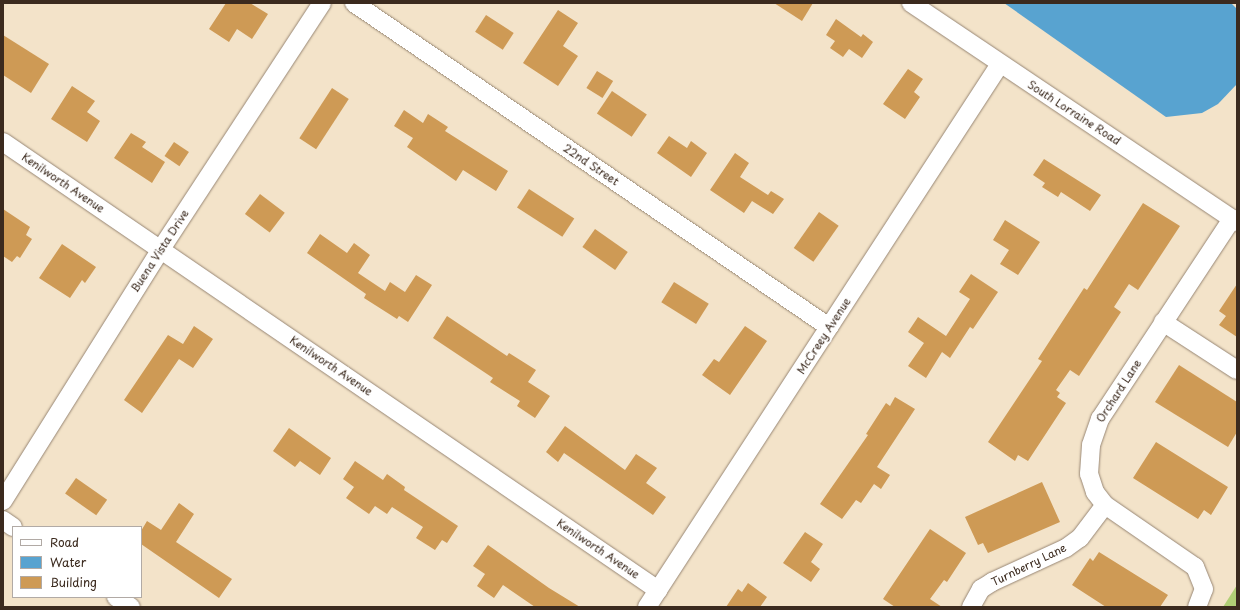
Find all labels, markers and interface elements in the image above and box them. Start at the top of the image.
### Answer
street label: South Lorraine Road [1025,78,1123,148]
street label: 22nd Street [561,142,621,188]
street label: Kenilworth Avenue [19,150,107,216]
street label: Buena Vista Drive [128,207,192,295]
street label: McCreey Avenue [794,295,854,377]
street label: Kenilworth Avenue [287,333,375,399]
street label: Orchard Lane [1094,357,1144,425]
street label: Kenilworth Avenue [554,516,642,582]
legend [12,526,142,598]
text: Road [50,533,79,551]
street label: Turnberry Lane [989,541,1069,589]
text: Water [50,553,86,571]
text: Building [50,573,97,591]

